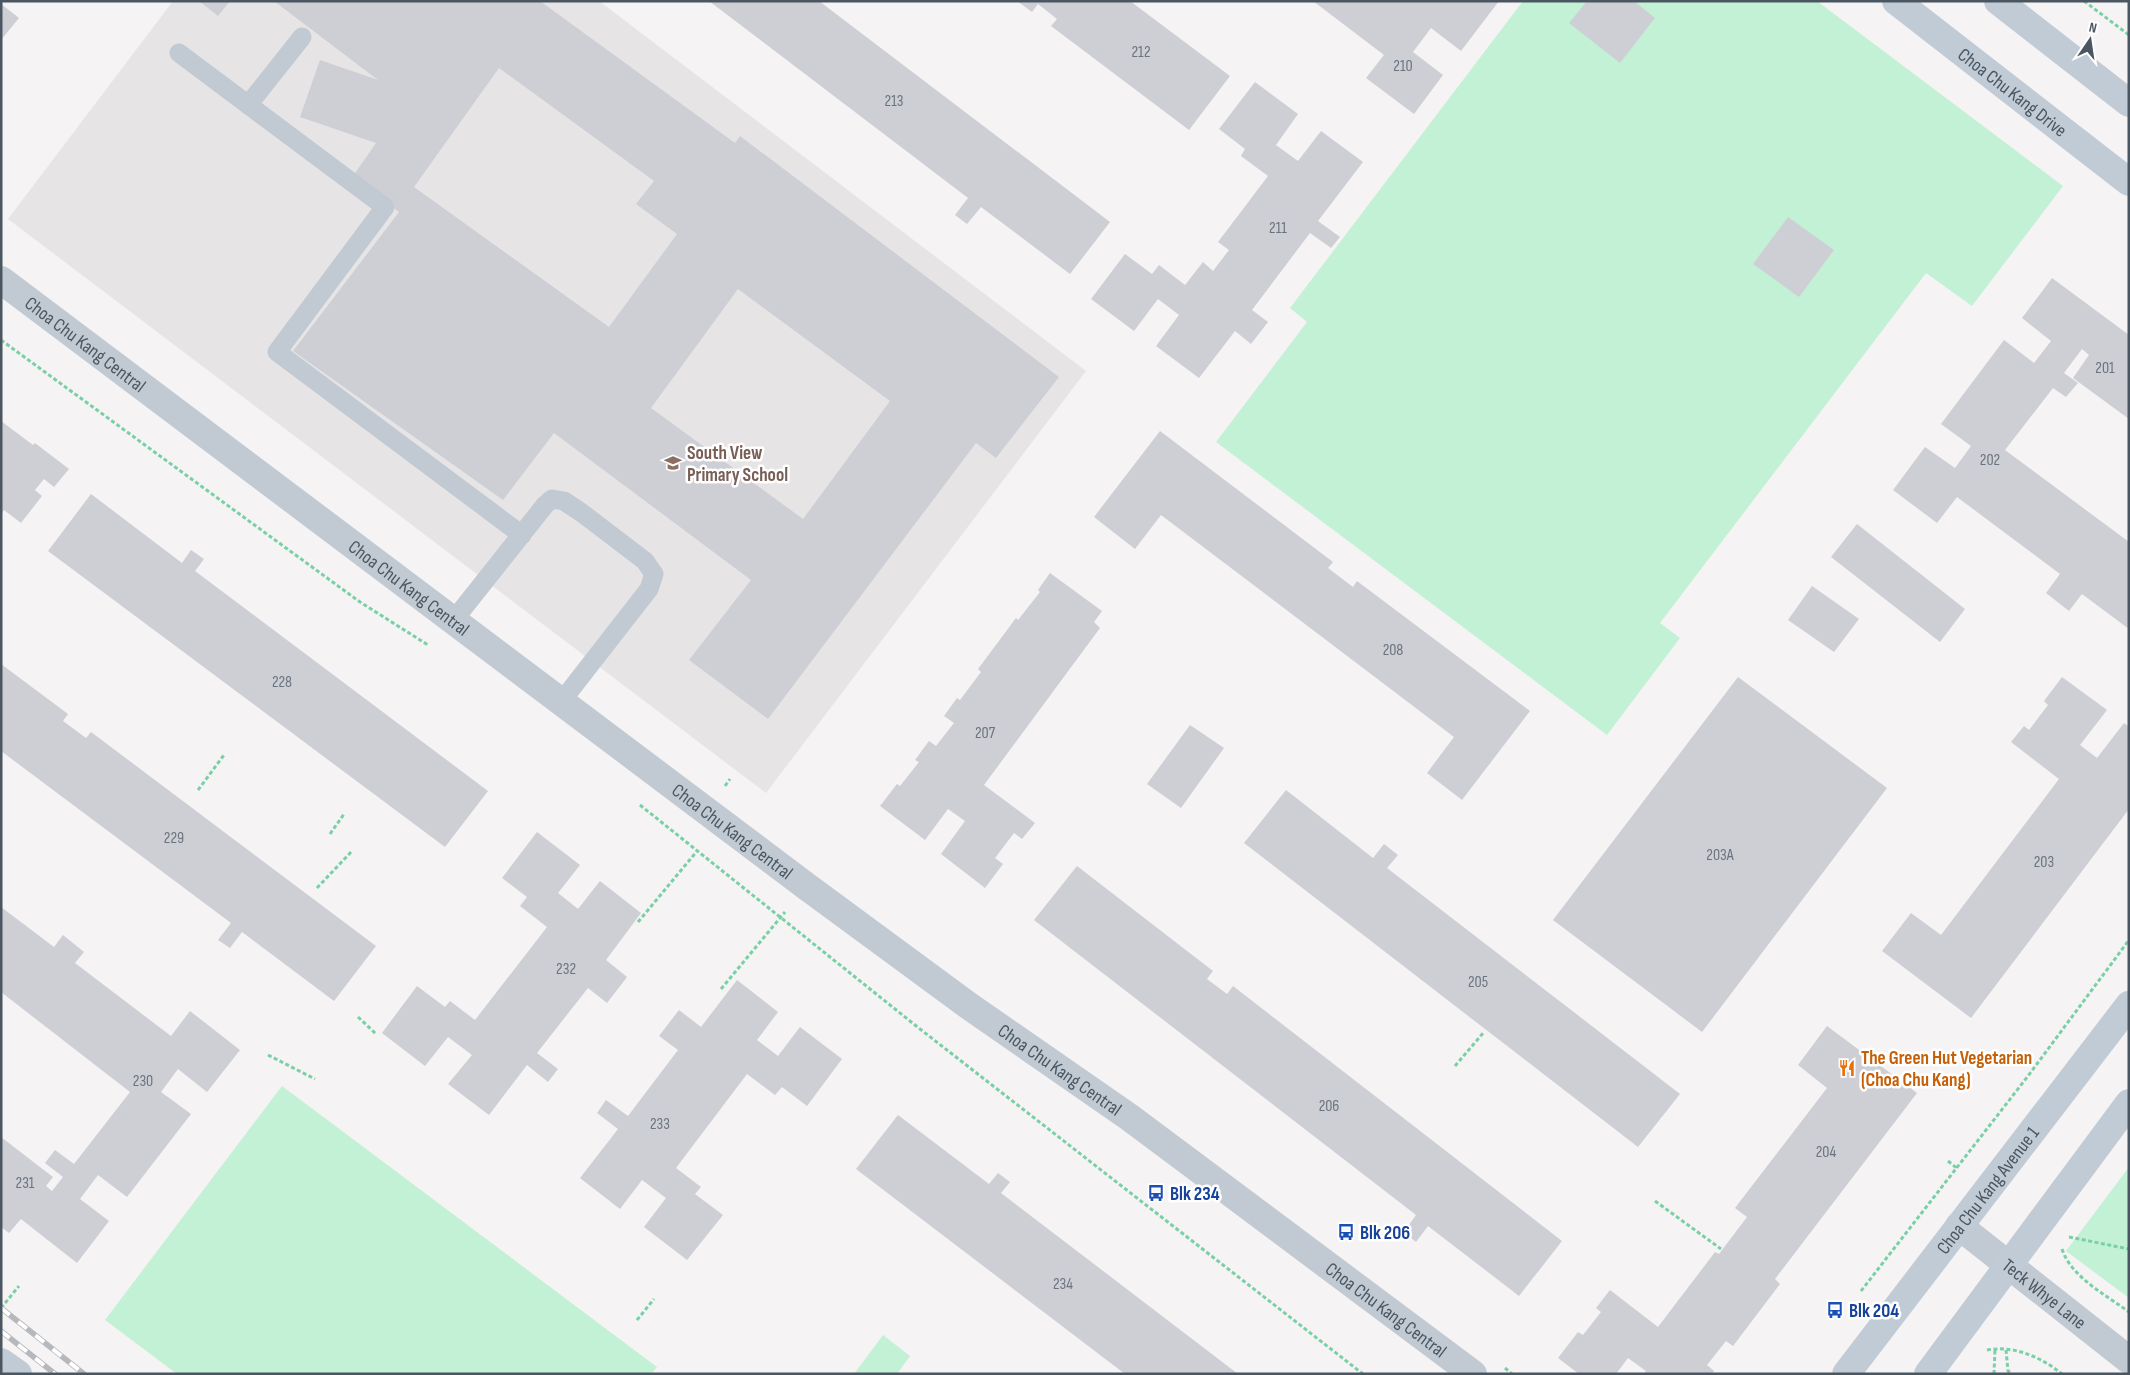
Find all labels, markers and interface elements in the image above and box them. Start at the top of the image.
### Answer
north arrow [2065,15,2115,65]
text: N [2087,19,2098,37]
house number: 212 [1131,43,1151,62]
street label: Choa Chu Kang Drive [1953,43,2071,142]
house number: 210 [1393,57,1413,76]
house number: 213 [885,92,903,111]
house number: 211 [1269,219,1287,238]
street label: Choa Chu Kang Central [20,292,150,398]
house number: 201 [2095,359,2115,378]
place label: South View Primary School [687,442,788,487]
house number: 202 [1980,451,2000,470]
school or university icon: South View Primary School [663,453,683,473]
street label: Choa Chu Kang Central [343,536,473,641]
house number: 208 [1383,641,1403,660]
house number: 228 [272,673,292,692]
house number: 207 [975,724,996,743]
street label: Choa Chu Kang Central [667,779,797,885]
house number: 229 [164,829,184,848]
house number: 203A [1706,846,1734,865]
house number: 203 [2034,853,2054,872]
house number: 232 [556,960,576,979]
house number: 205 [1468,973,1488,992]
street label: Choa Chu Kang Central [993,1020,1126,1121]
place label: The Green Hut Vegetarian (Choa Chu Kang) [1861,1047,2032,1092]
restaurant icon: The Green Hut Vegetarian (Choa Chu Kang) [1837,1058,1857,1078]
house number: 230 [133,1072,153,1091]
house number: 206 [1319,1097,1339,1116]
house number: 233 [650,1115,670,1134]
street label: Choa Chu Kang Avenue 1 [1932,1122,2045,1259]
house number: 204 [1816,1143,1837,1162]
house number: 231 [16,1174,35,1193]
bus stop icon: Blk 234 [1146,1183,1166,1203]
place label: Blk 234 [1170,1183,1220,1206]
bus stop icon: Blk 206 [1336,1222,1356,1242]
place label: Blk 206 [1360,1222,1410,1245]
street label: Teck Whye Lane [1997,1255,2090,1335]
street label: Choa Chu Kang Central [1320,1258,1451,1363]
house number: 234 [1053,1275,1073,1294]
bus stop icon: Blk 204 [1825,1300,1845,1320]
place label: Blk 204 [1849,1300,1899,1323]

